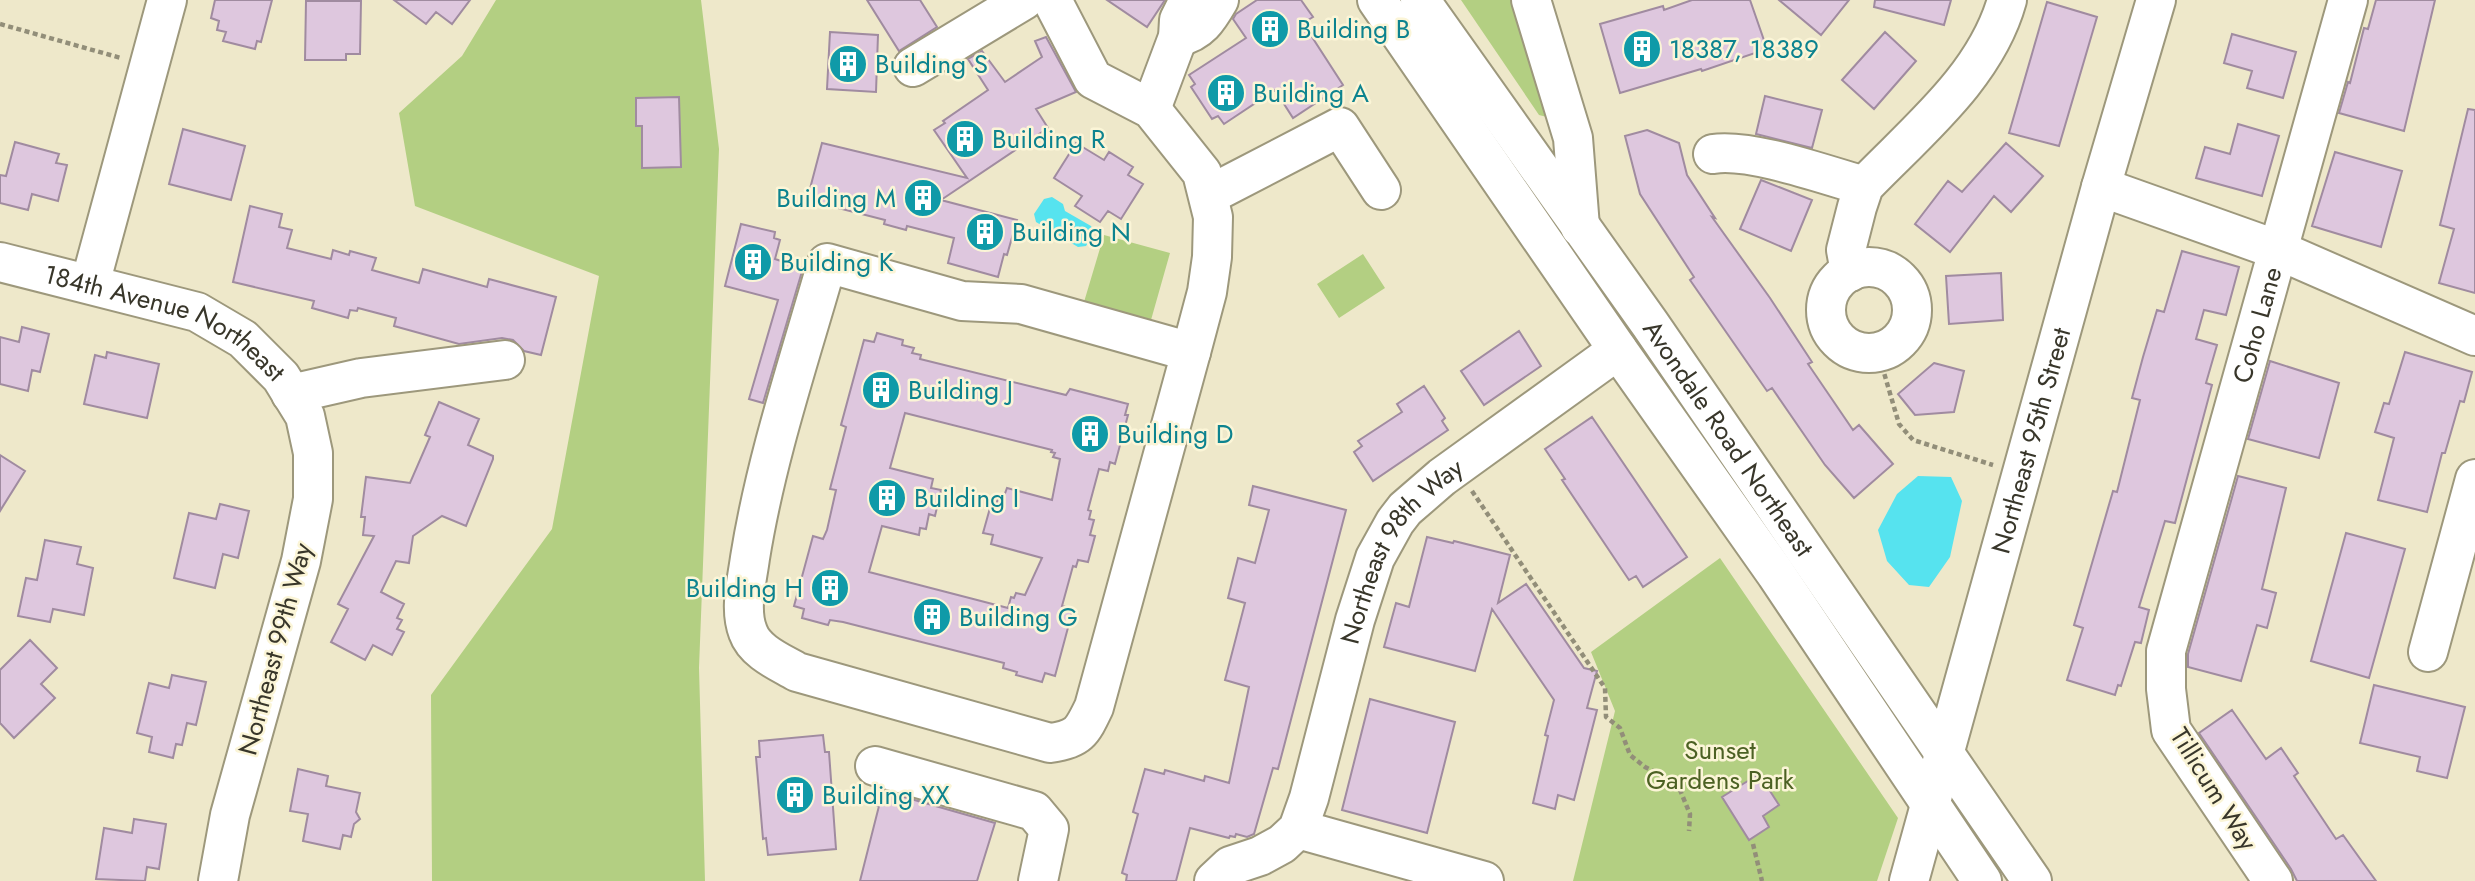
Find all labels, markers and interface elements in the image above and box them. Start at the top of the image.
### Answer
building icon: Building B [1249,8,1291,50]
place label: Building B [1297,10,1410,48]
building icon: 18387, 18389 [1621,28,1663,70]
place label: 18387, 18389 [1669,30,1819,68]
building icon: Building S [827,43,869,85]
place label: Building S [875,45,988,83]
building icon: Building A [1205,72,1247,114]
place label: Building A [1253,74,1370,112]
building icon: Building R [944,118,986,160]
place label: Building R [992,120,1106,158]
building icon: Building M [902,177,944,219]
place label: Building M [776,179,896,217]
building icon: Building N [964,211,1006,253]
place label: Building N [1012,213,1131,251]
building icon: Building K [732,241,774,283]
place label: Building K [780,243,894,281]
street label: 184th Avenue Northeast [40,255,295,391]
street label: Coho Lane [2223,263,2291,387]
street label: Avondale Road Northeast [1634,313,1823,565]
street label: Northeast 95th Street [1981,322,2080,558]
building icon: Building J [860,369,902,411]
place label: Building J [908,371,1013,409]
building icon: Building D [1069,413,1111,455]
place label: Building D [1117,415,1233,453]
street label: Northeast 98th Way [1331,448,1471,648]
building icon: Building I [866,477,908,519]
place label: Building I [914,479,1019,517]
street label: Northeast 99th Way [228,538,322,759]
building icon: Building H [809,567,851,609]
place label: Building H [686,569,803,607]
building icon: Building G [911,596,953,638]
place label: Building G [959,598,1078,636]
street label: Tillicum Way [2161,720,2267,858]
park label: Sunset Gardens Park [1646,731,1795,799]
building icon: Building XX [774,774,816,816]
place label: Building XX [822,776,950,814]

